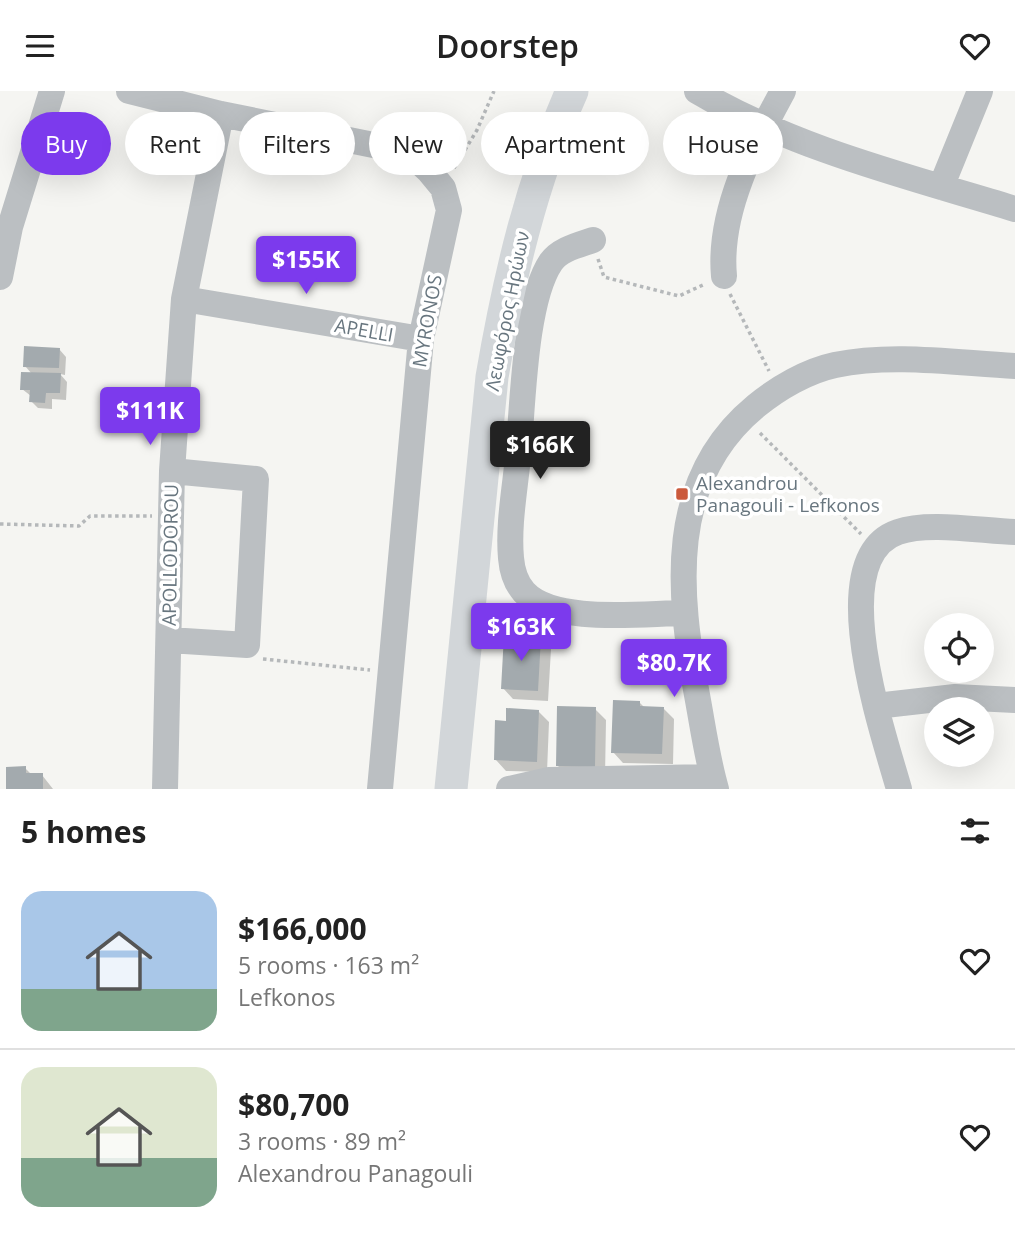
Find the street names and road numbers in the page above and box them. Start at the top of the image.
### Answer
street label: Λεωφόρος Ηρώων [479,229,535,393]
street label: MYRONOS [406,273,448,369]
street label: APELLI [333,312,395,348]
street label: APOLLODOROU [156,484,184,626]

